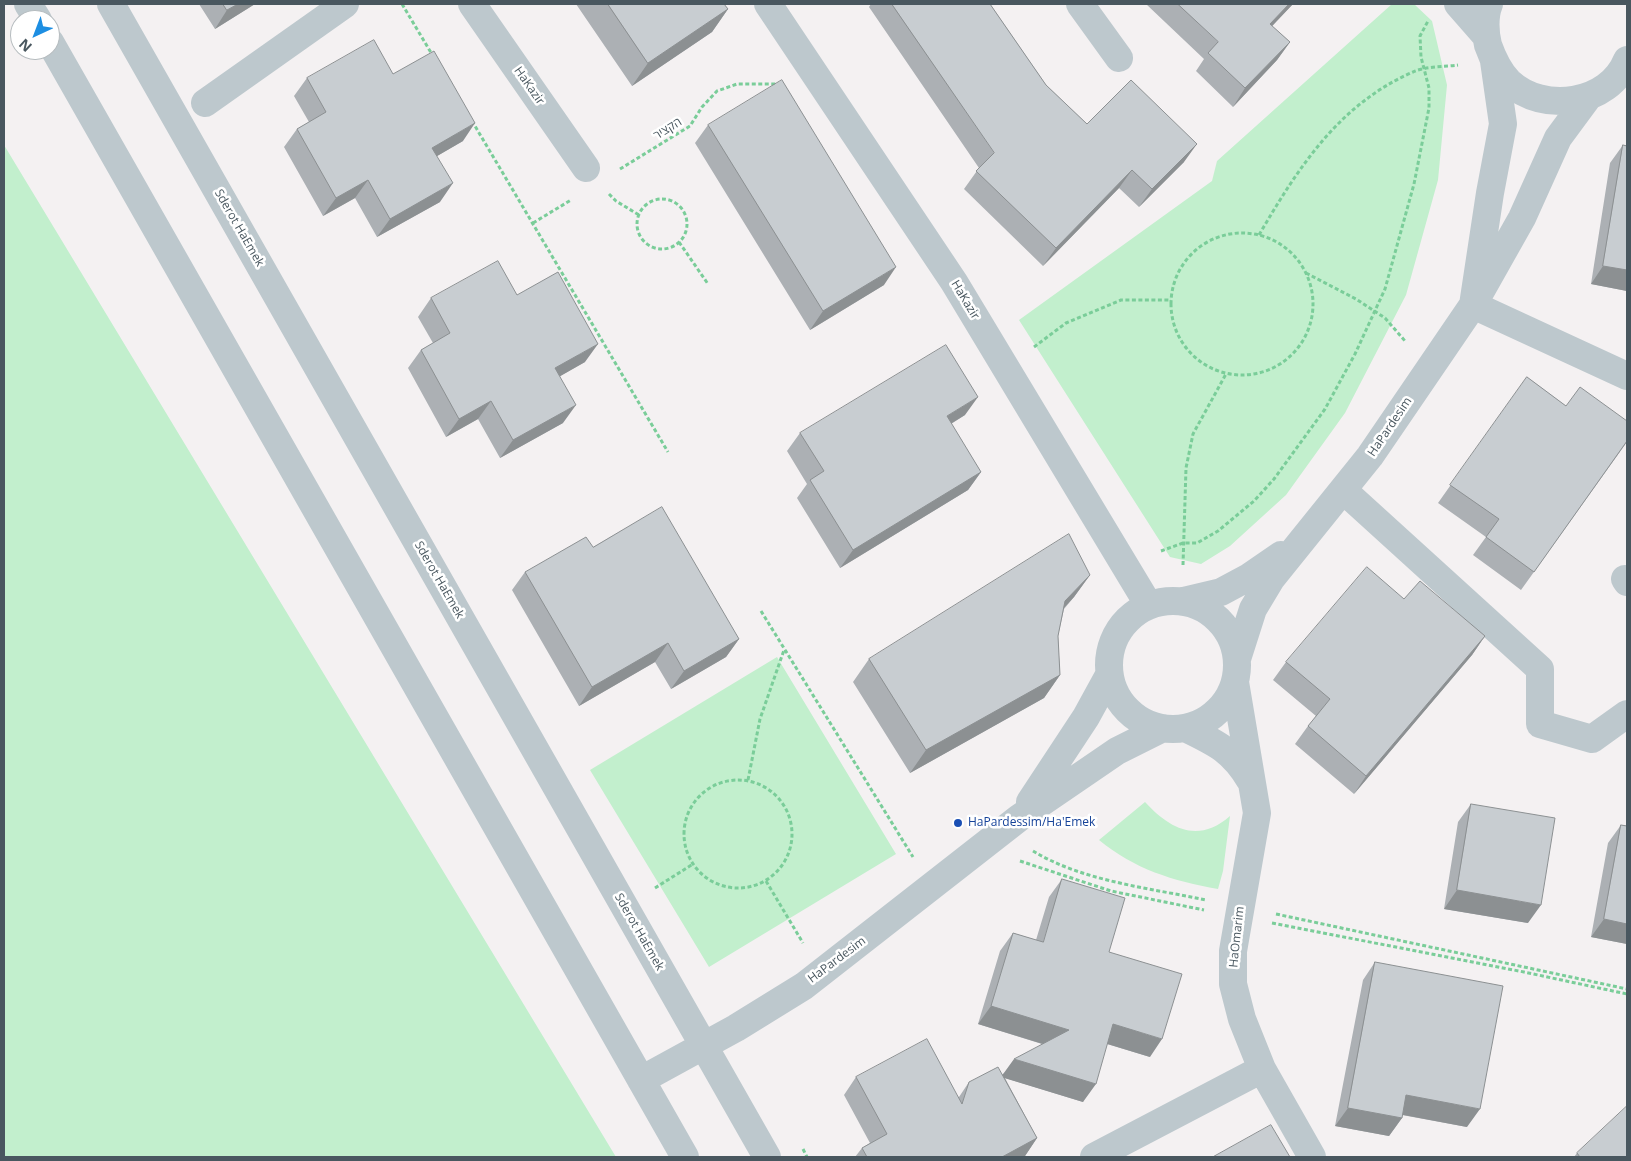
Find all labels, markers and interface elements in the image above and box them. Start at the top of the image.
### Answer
north arrow [10,10,60,60]
text: N [14,35,36,56]
street label: HaKazir [511,64,547,108]
street label: הקציר [651,115,685,143]
street label: Sderot HaEmek [211,187,267,269]
street label: HaKazir [948,278,982,322]
street label: HaPardesim [1365,395,1415,459]
street label: Sderot HaEmek [411,539,467,621]
place label: HaPardessim/Ha'Emek [968,816,1095,830]
marker: HaPardessim/Ha'Emek [952,817,964,829]
street label: Sderot HaEmek [611,891,667,973]
street label: HaOmarim [1227,906,1247,968]
street label: HaPardesim [805,934,869,986]

